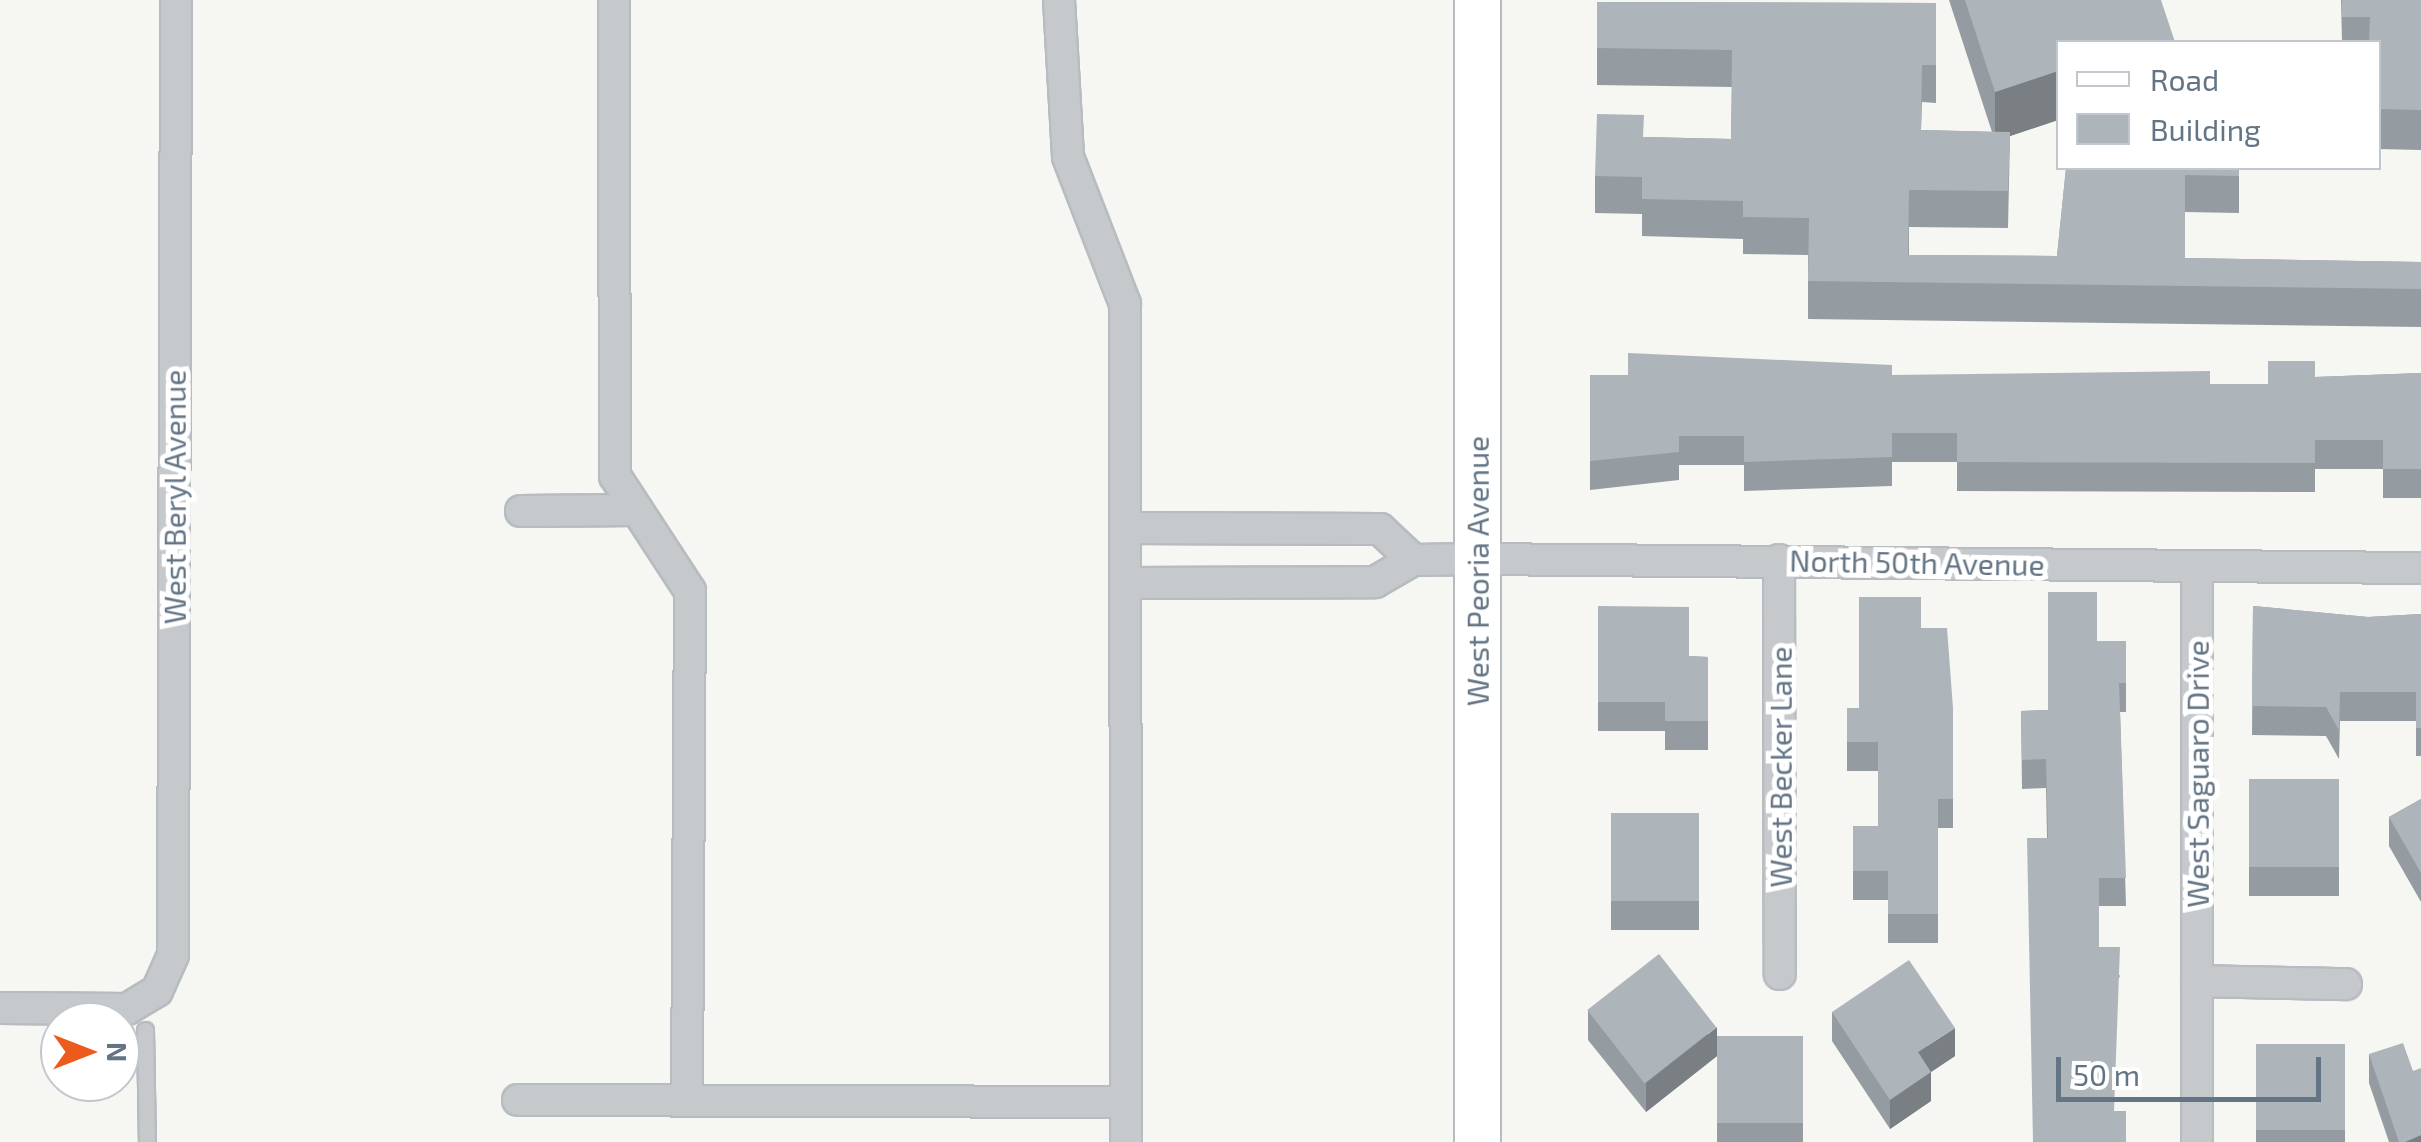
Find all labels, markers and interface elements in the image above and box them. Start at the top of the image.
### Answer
legend [2056,40,2381,170]
text: Road [2150,61,2219,97]
text: Building [2150,111,2261,147]
street label: West Beryl Avenue [156,369,192,625]
street label: West Peoria Avenue [1459,435,1495,707]
street label: North 50th Avenue [1789,542,2045,582]
street label: West Saguaro Drive [2179,640,2215,908]
street label: West Becker Lane [1762,646,1798,888]
north arrow [40,1002,140,1102]
scale bar [2061,1037,2326,1099]
text: N [101,1042,135,1062]
text: 50 m [2073,1056,2140,1092]

